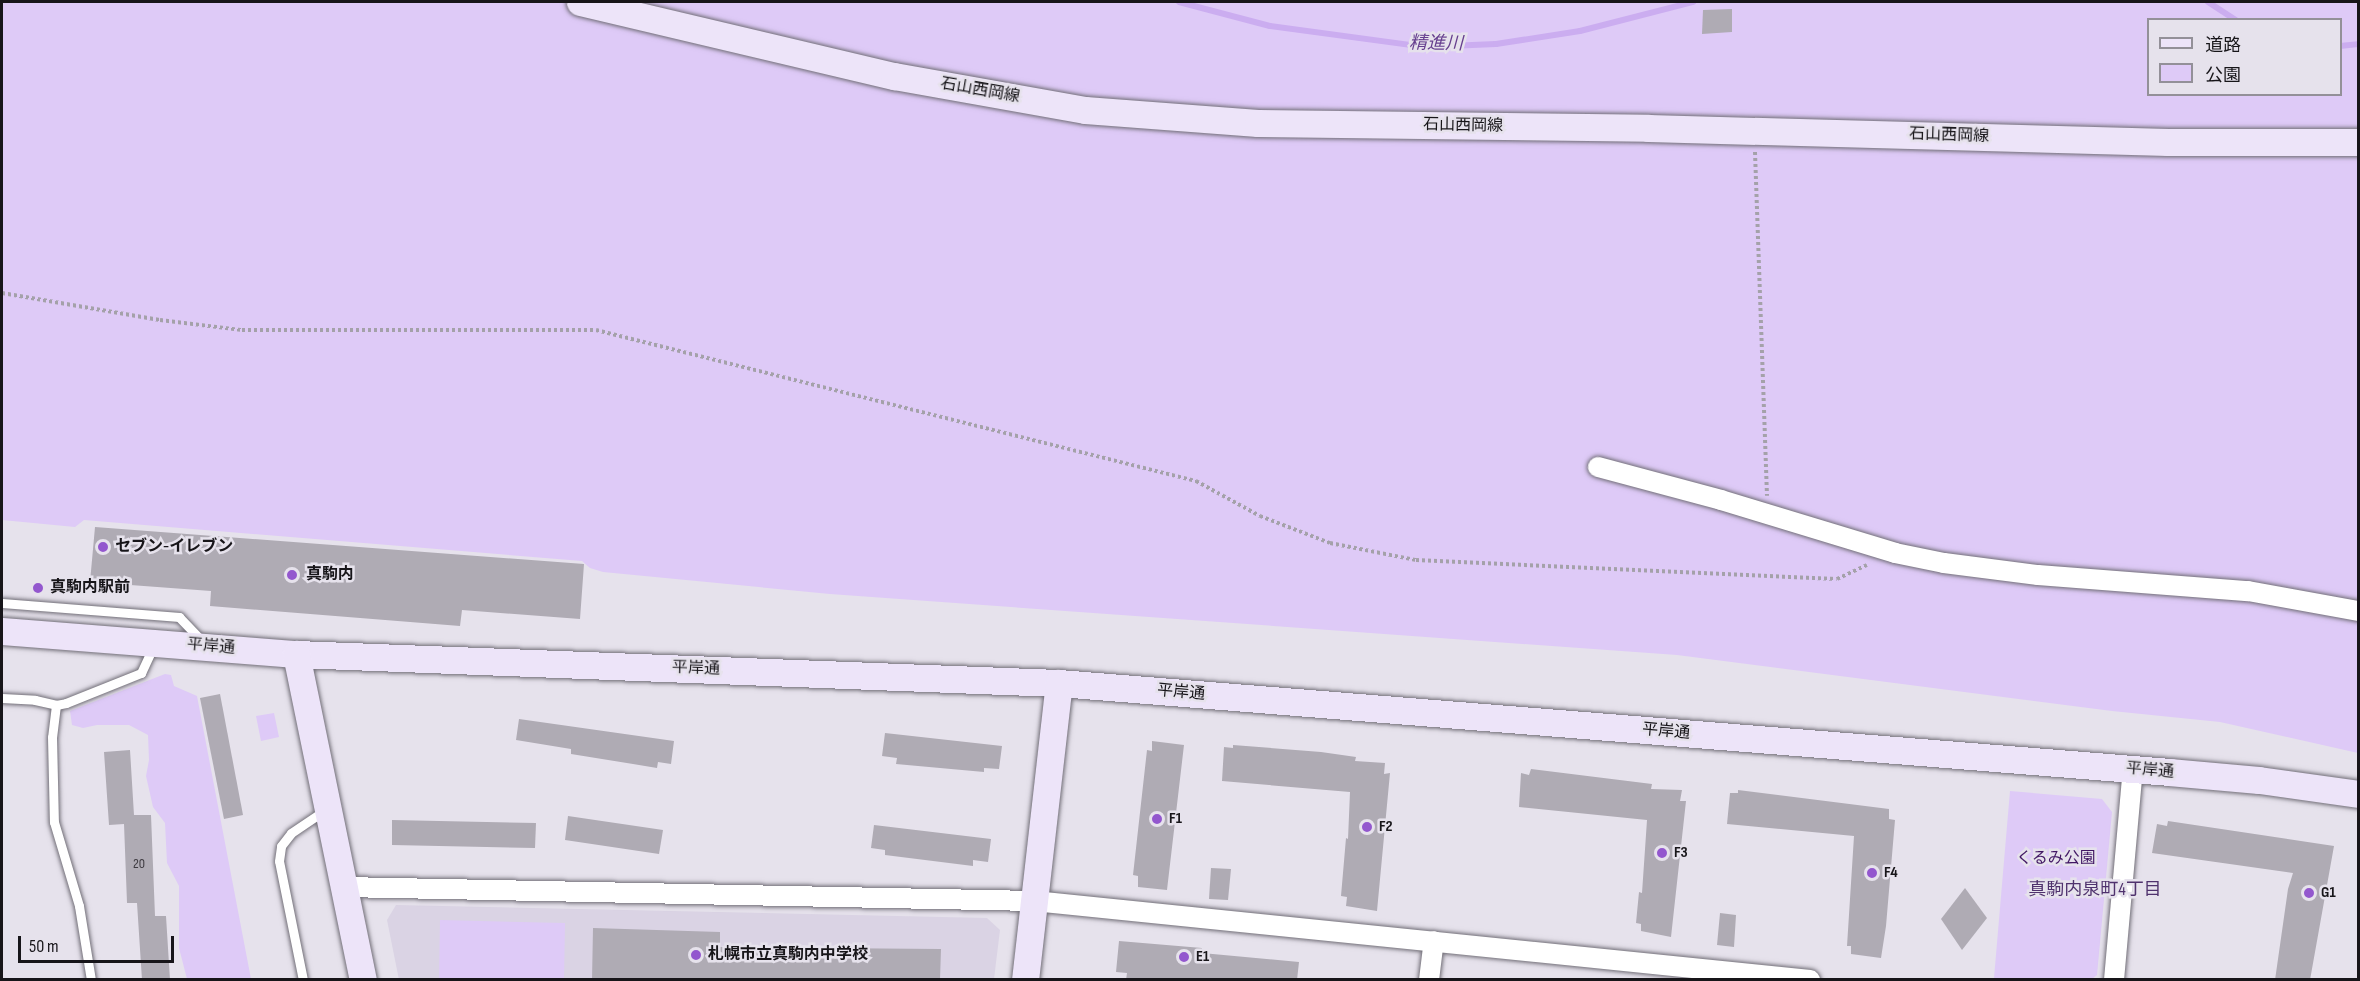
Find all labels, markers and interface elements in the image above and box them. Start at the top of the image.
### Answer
legend [2147,18,2342,96]
water label: 精進川 [1409,33,1463,55]
text: 道路 [2205,35,2241,56]
text: 公園 [2205,65,2241,86]
street label: 石山西岡線 [939,75,1021,107]
street label: 石山西岡線 [1423,116,1503,136]
street label: 石山西岡線 [1909,125,1989,147]
place label: セブン-イレブン [115,537,233,557]
marker: セブン-イレブン [96,540,110,554]
place label: 真駒内 [306,565,354,585]
marker: 真駒内 [283,566,301,584]
place label: 真駒内駅前 [50,578,130,598]
marker: 真駒内駅前 [31,581,45,595]
street label: 平岸通 [186,635,236,659]
street label: 平岸通 [672,659,720,679]
street label: 平岸通 [1156,681,1206,705]
street label: 平岸通 [1641,720,1691,744]
street label: 平岸通 [2125,759,2175,783]
place label: F1 [1169,809,1182,829]
marker: F1 [1150,812,1164,826]
place label: F2 [1379,817,1393,837]
marker: F2 [1360,820,1374,834]
place label: F3 [1674,843,1688,863]
marker: F3 [1655,846,1669,860]
park label: くるみ公園 [2016,849,2096,869]
house number: 20 [133,856,145,872]
place label: F4 [1884,863,1898,883]
marker: F4 [1865,866,1879,880]
district label: 真駒内泉町4丁目 [2028,879,2162,901]
place label: G1 [2321,883,2336,903]
marker: G1 [2302,886,2316,900]
scale bar [21,924,177,962]
text: 50 m [29,936,59,957]
place label: 札幌市立真駒内中学校 [708,945,868,965]
place label: E1 [1196,947,1209,967]
marker: 札幌市立真駒内中学校 [689,948,703,962]
marker: E1 [1177,950,1191,964]

